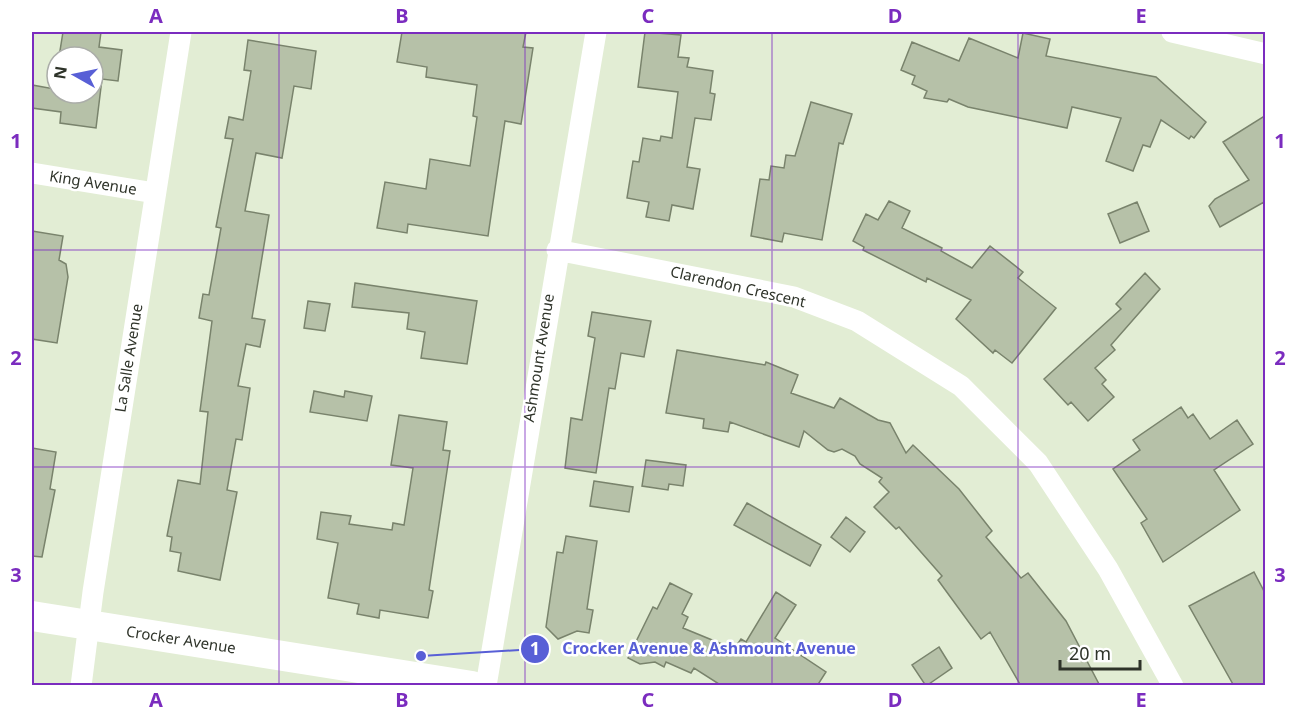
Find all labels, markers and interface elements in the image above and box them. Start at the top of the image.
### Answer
text: A [149,2,163,29]
text: B [395,2,409,29]
text: C [642,2,655,29]
text: D [888,2,902,29]
text: E [1135,2,1147,29]
north arrow [45,45,105,105]
text: N [48,65,72,81]
text: 1 [10,127,22,154]
text: 1 [1274,127,1286,154]
street label: King Avenue [48,165,138,199]
street label: Clarendon Crescent [669,261,808,311]
street label: Ashmount Avenue [518,292,558,423]
street label: La Salle Avenue [110,302,146,414]
text: 2 [10,344,22,371]
text: 2 [1274,344,1286,371]
text: 3 [10,561,22,588]
text: 3 [1274,561,1286,588]
street label: Crocker Avenue [125,620,237,658]
callout: Crocker Avenue & Ashmount Avenue [520,632,868,666]
scale bar [1060,633,1140,671]
text: 1 [530,636,540,660]
text: Crocker Avenue & Ashmount Avenue [562,637,856,659]
text: 20 m [1069,641,1111,665]
text: A [149,686,163,713]
text: B [395,686,409,713]
text: C [642,686,655,713]
text: D [888,686,902,713]
text: E [1135,686,1147,713]

